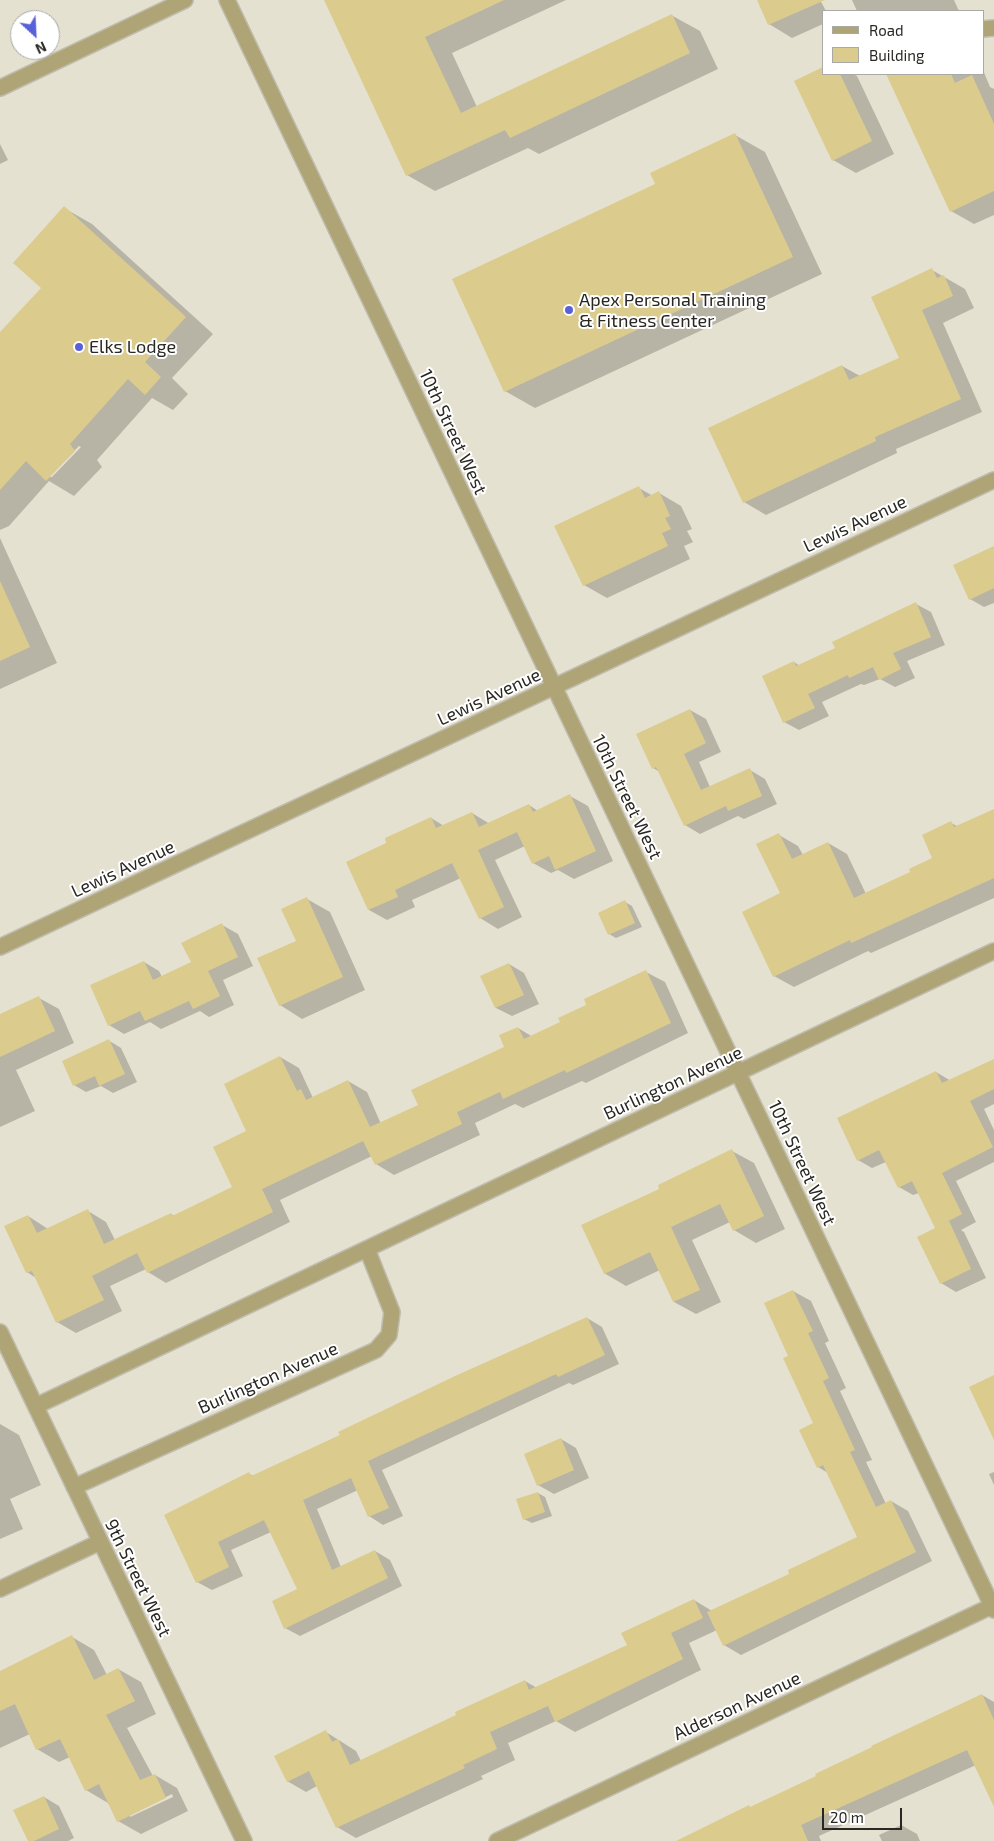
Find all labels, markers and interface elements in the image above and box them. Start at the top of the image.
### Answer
north arrow [10,10,60,60]
legend [822,10,984,75]
text: Road [869,21,904,39]
text: N [33,38,49,58]
text: Building [869,46,924,64]
place label: Apex Personal Training & Fitness Center [579,289,766,332]
marker: Apex Personal Training & Fitness Center [563,304,575,316]
place label: Elks Lodge [89,336,176,358]
marker: Elks Lodge [73,341,85,353]
street label: 10th Street West [415,366,491,498]
street label: Lewis Avenue [800,491,910,557]
street label: Lewis Avenue [434,664,544,730]
street label: 10th Street West [588,731,666,863]
street label: Lewis Avenue [68,836,178,902]
street label: Burlington Avenue [600,1041,746,1125]
street label: 10th Street West [764,1097,840,1229]
street label: Burlington Avenue [195,1337,341,1419]
street label: 9th Street West [100,1516,176,1640]
street label: Alderson Avenue [670,1667,804,1745]
scale bar [824,1798,904,1830]
text: 20 m [830,1808,864,1826]

